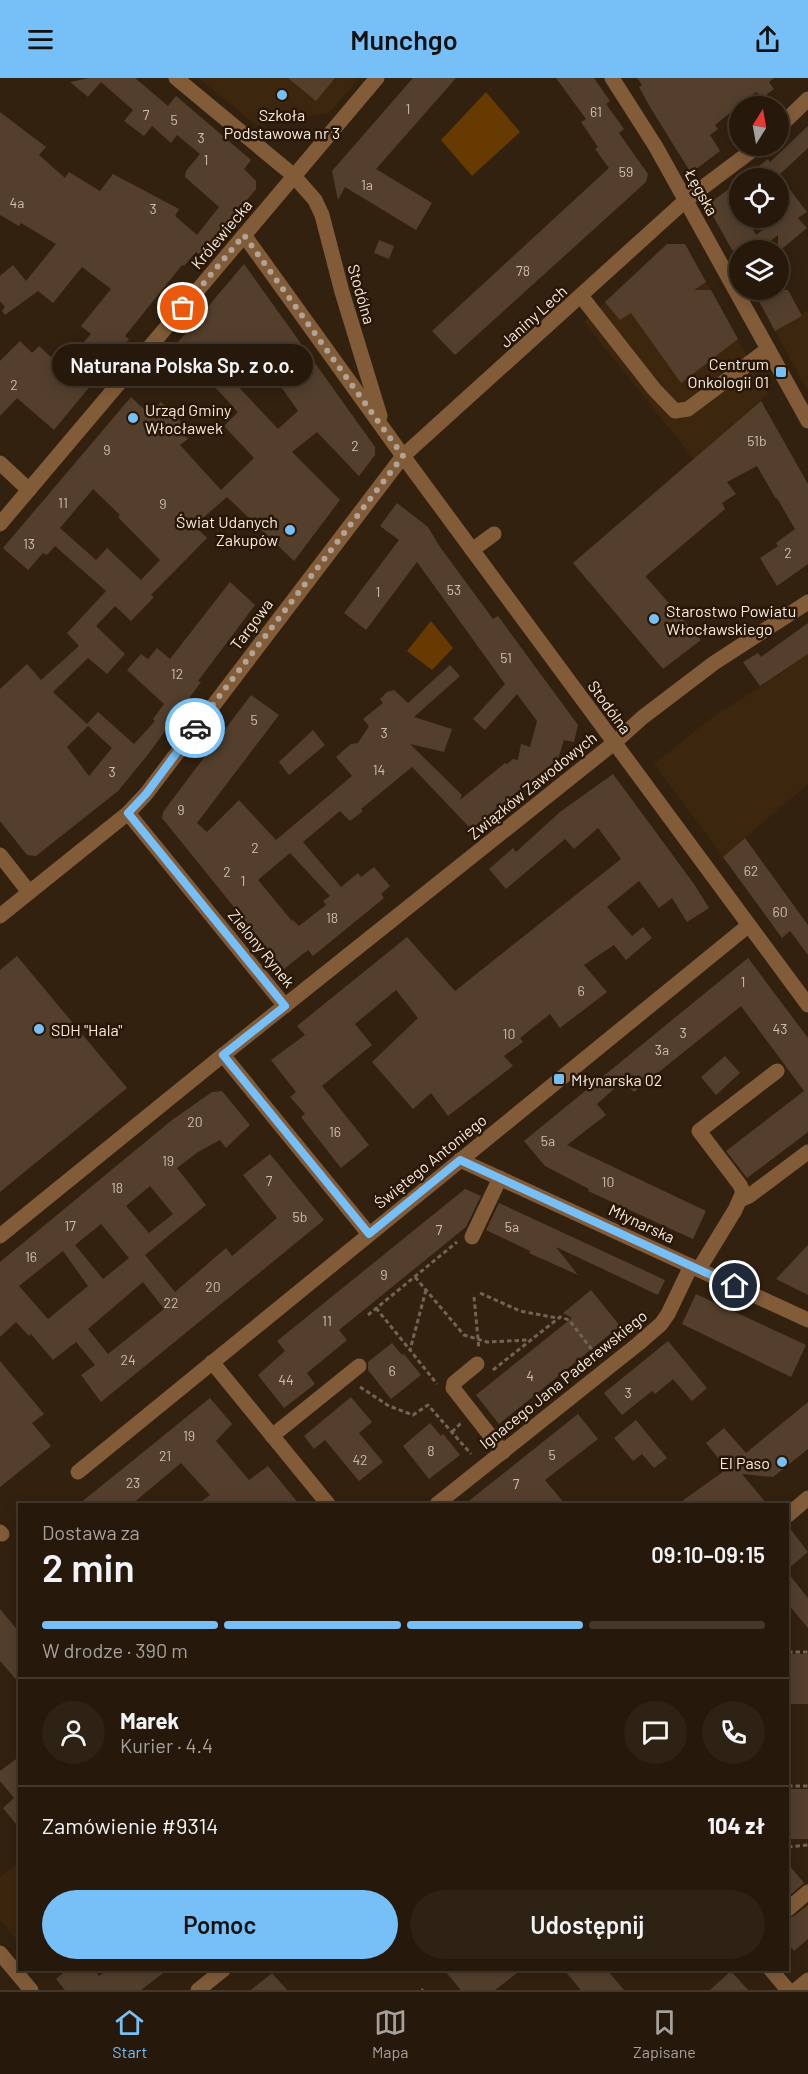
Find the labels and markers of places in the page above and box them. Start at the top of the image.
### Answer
marker: Szkoła Podstawowa nr 3 [275,88,289,102]
place label: Szkoła Podstawowa nr 3 [224,105,340,142]
pin [157,282,208,333]
callout: Naturana Polska Sp. z o.o. [52,344,314,386]
place label: Centrum Onkologii 01 [687,354,769,391]
marker: Centrum Onkologii 01 [774,365,788,379]
place label: Urząd Gminy Włocławek [145,400,232,437]
marker: Urząd Gminy Włocławek [126,411,140,425]
place label: Świat Udanych Zakupów [176,512,278,549]
marker: Świat Udanych Zakupów [283,523,297,537]
place label: Starostwo Powiatu Włocławskiego [666,601,796,638]
marker: Starostwo Powiatu Włocławskiego [647,612,661,626]
place label: SDH "Hala" [51,1020,122,1039]
marker: SDH "Hala" [32,1022,46,1036]
place label: Młynarska 02 [571,1070,662,1089]
marker: Młynarska 02 [552,1072,566,1086]
pin [709,1260,760,1311]
place label: El Paso [719,1453,770,1472]
marker: El Paso [775,1455,789,1469]

